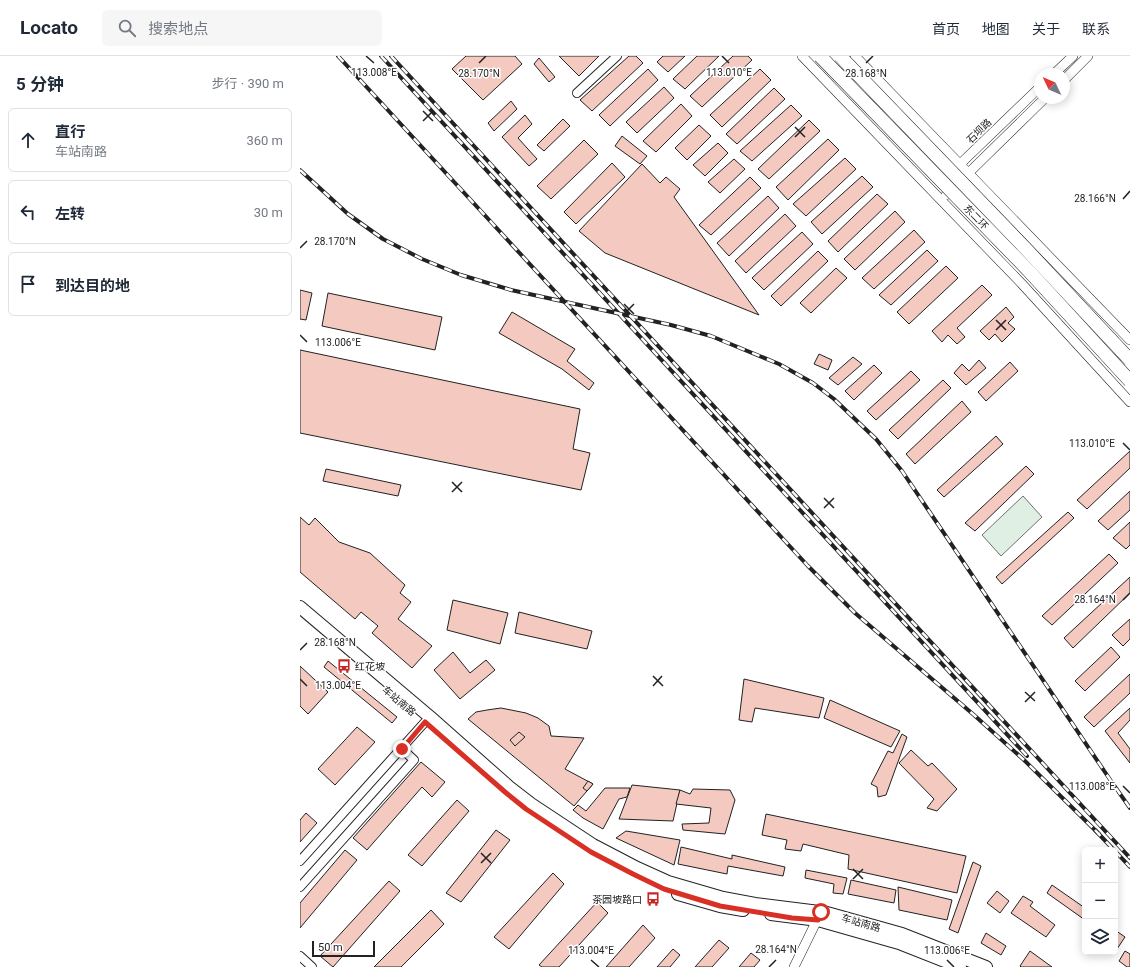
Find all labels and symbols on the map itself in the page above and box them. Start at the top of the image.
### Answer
text: 113.008°E [351,67,397,78]
text: 113.010°E [706,67,752,78]
text: 28.170°N [458,68,500,79]
text: 28.168°N [845,68,887,79]
north arrow [1034,68,1070,104]
street label: 石坝路 [964,117,994,145]
text: 28.166°N [1074,193,1116,204]
street label: 东二环 [962,202,990,232]
text: 28.170°N [314,236,356,247]
text: 113.006°E [315,337,361,348]
text: 113.010°E [1069,438,1115,449]
text: 28.164°N [1074,594,1116,605]
text: 28.168°N [314,637,356,648]
bus stop icon: 红花坡 [336,658,352,674]
place label: 红花坡 [355,661,385,672]
text: 113.004°E [315,680,361,691]
street label: 车站南路 [380,684,418,718]
route end [393,740,411,758]
text: 113.008°E [1069,781,1115,792]
bus stop icon: 茶园坡路口 [645,891,661,907]
place label: 茶园坡路口 [592,894,642,905]
route start [812,903,830,921]
street label: 车站南路 [840,912,882,934]
scale bar [312,939,375,958]
text: 28.164°N [755,944,797,955]
text: 113.004°E [568,945,614,956]
text: 113.006°E [924,945,970,956]

